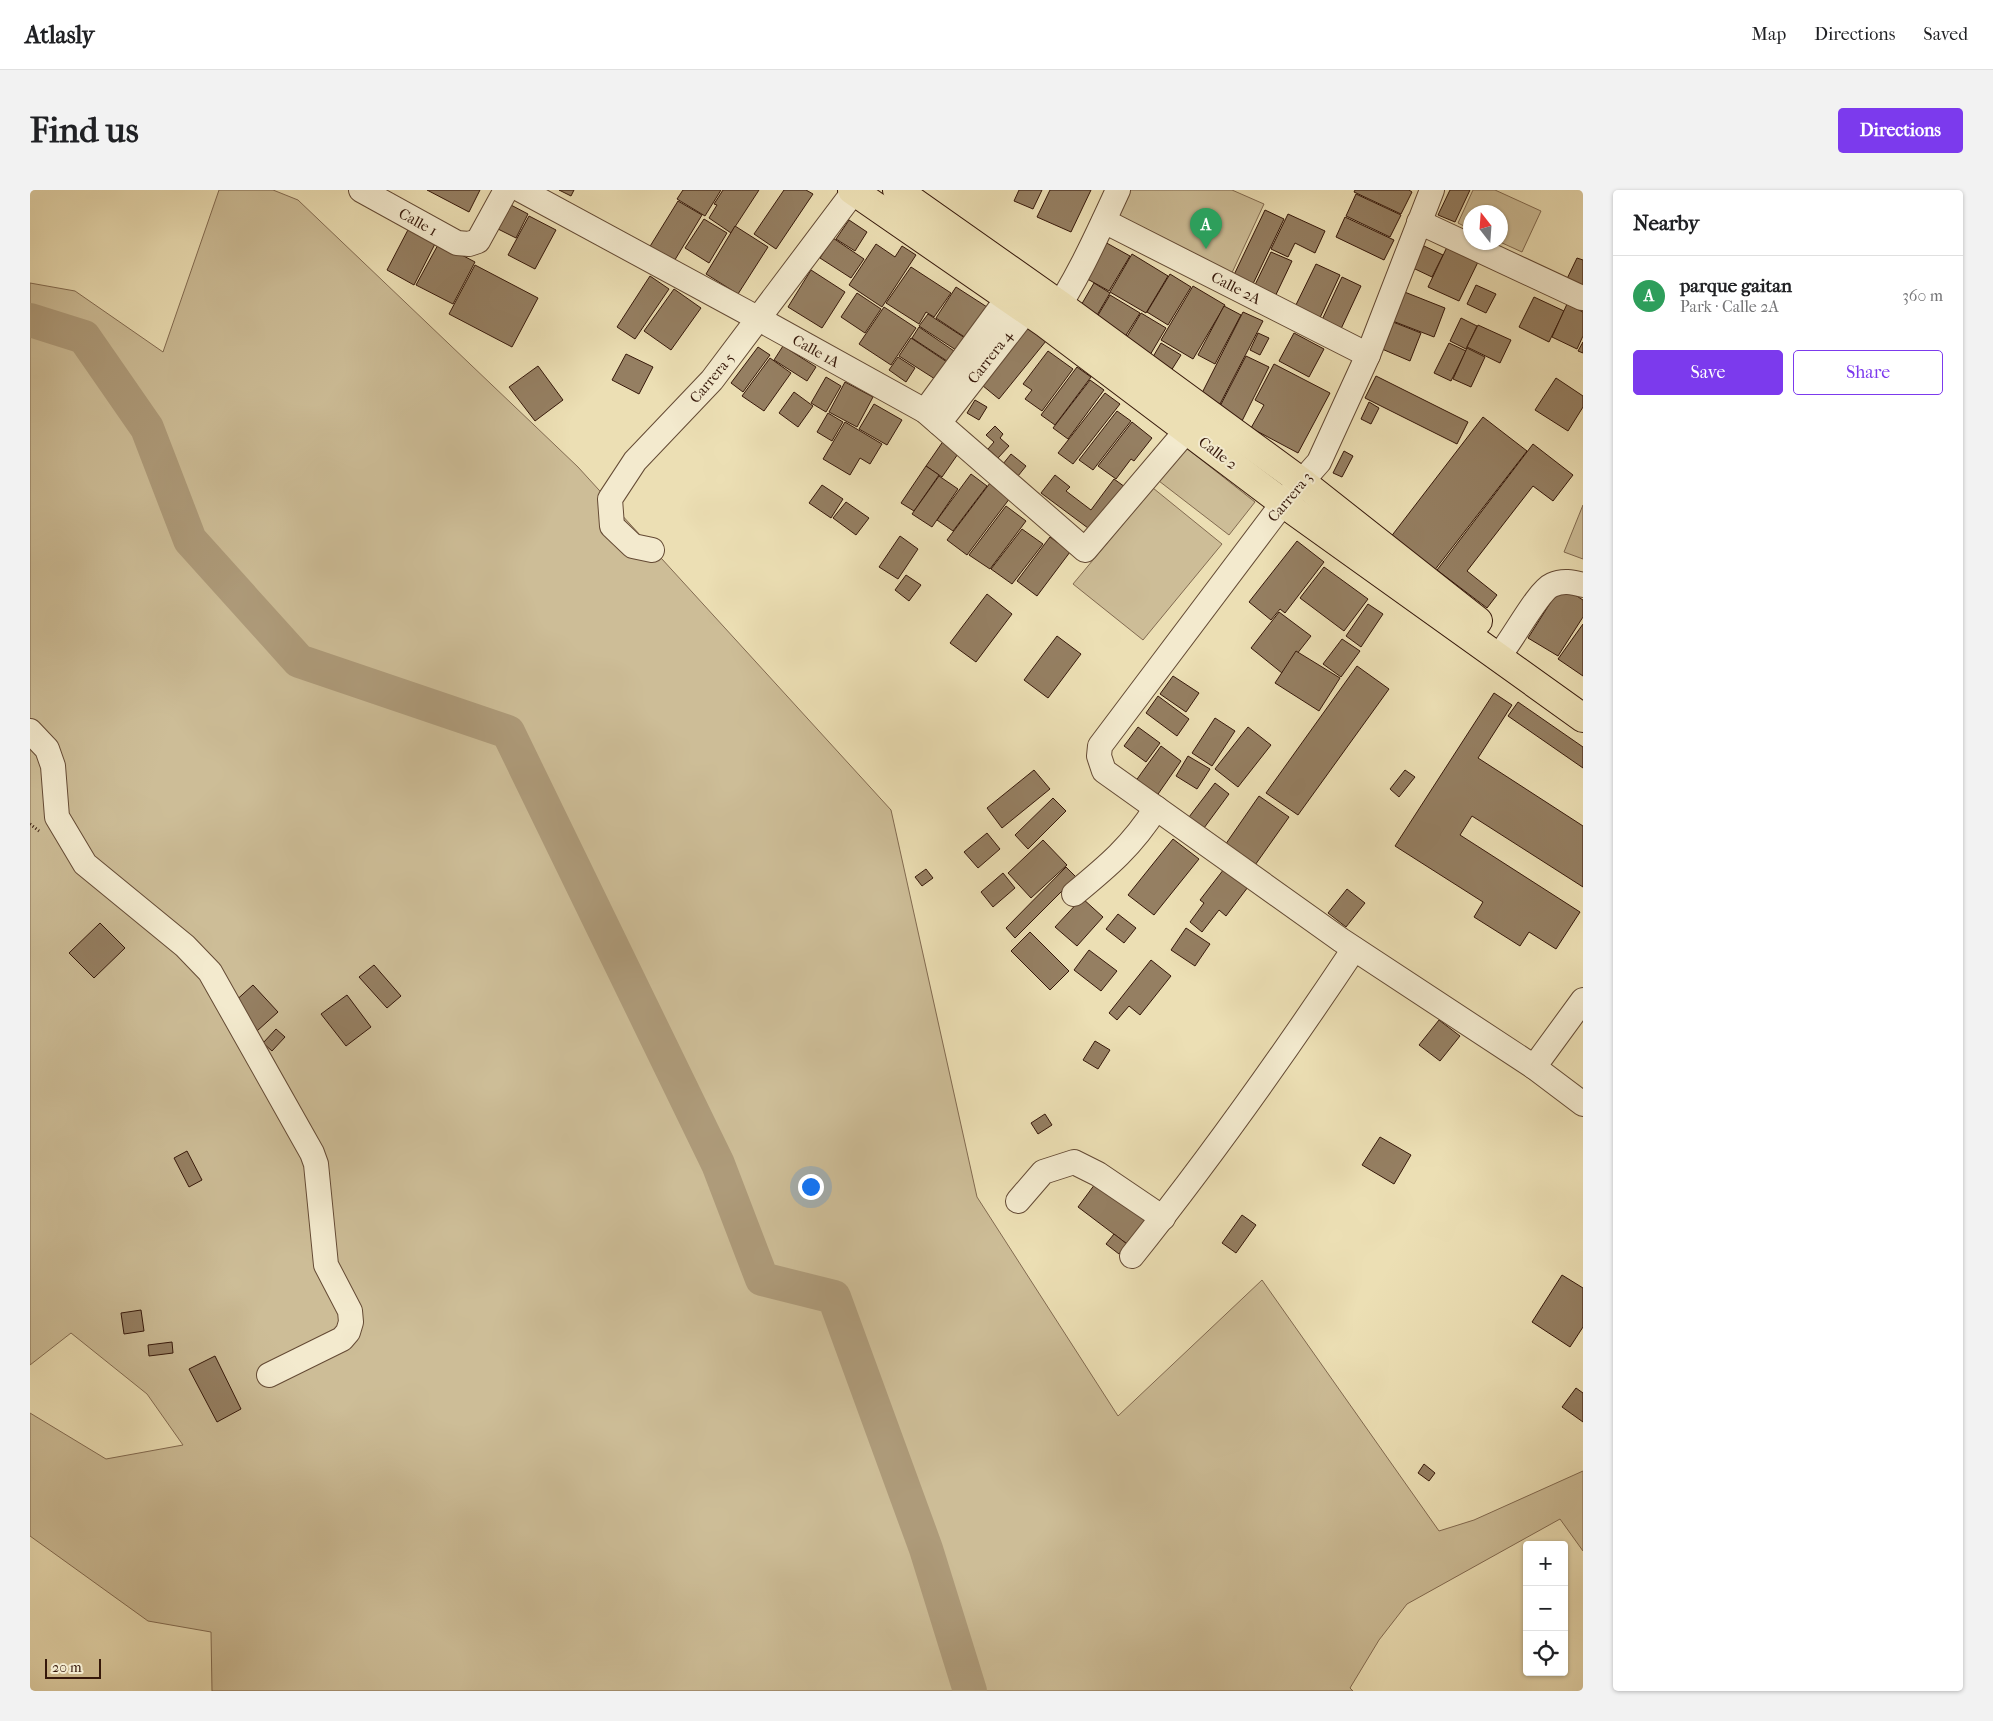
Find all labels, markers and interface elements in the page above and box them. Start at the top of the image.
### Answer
text: Atlasly [25,21,94,49]
text: Map [1752,24,1786,45]
text: Directions [1814,24,1895,45]
text: Saved [1923,24,1968,45]
button: Directions [1838,108,1963,153]
text: Find us [30,110,139,151]
street label: Calle 1 [396,204,440,240]
north arrow [1463,205,1508,250]
pin: A [1190,208,1222,249]
text: Nearby [1633,211,1699,235]
street label: Calle 2A [1208,268,1264,308]
text: parque gaitan [1680,275,1792,297]
text: A [1644,286,1654,305]
text: 360 m [1902,286,1943,305]
text: Park · Calle 2A [1680,297,1779,316]
street label: Carrera 4 [964,326,1017,387]
street label: Calle 1A [789,331,843,371]
street label: Carrera 5 [686,349,738,407]
button: Save [1633,350,1783,395]
button: Share [1793,350,1943,395]
street label: Calle 2 [1195,433,1241,473]
street label: Carrera 3 [1264,468,1316,526]
your location [798,1174,824,1200]
map controls [1523,1541,1568,1676]
button: + [1523,1541,1568,1586]
button: − [1523,1586,1568,1631]
button: locate [1523,1631,1568,1676]
scale bar [45,1656,101,1679]
text: 20 m [52,1659,82,1676]

